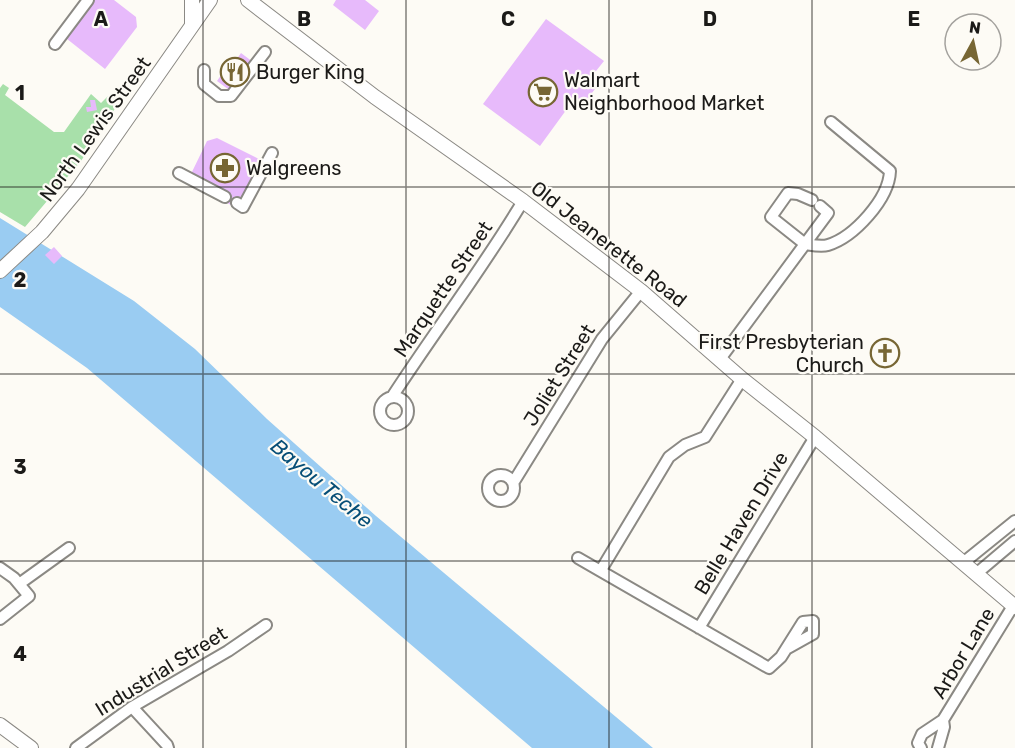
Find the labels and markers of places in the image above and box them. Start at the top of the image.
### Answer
restaurant icon: Burger King [219,56,251,88]
place label: Burger King [256,60,365,84]
place label: Walmart Neighborhood Market [564,68,764,115]
supermarket icon: Walmart Neighborhood Market [527,76,559,108]
pharmacy icon: Walgreens [209,152,241,184]
place label: Walgreens [246,156,342,180]
place label: First Presbyterian Church [698,330,864,377]
church icon: First Presbyterian Church [869,337,901,369]

